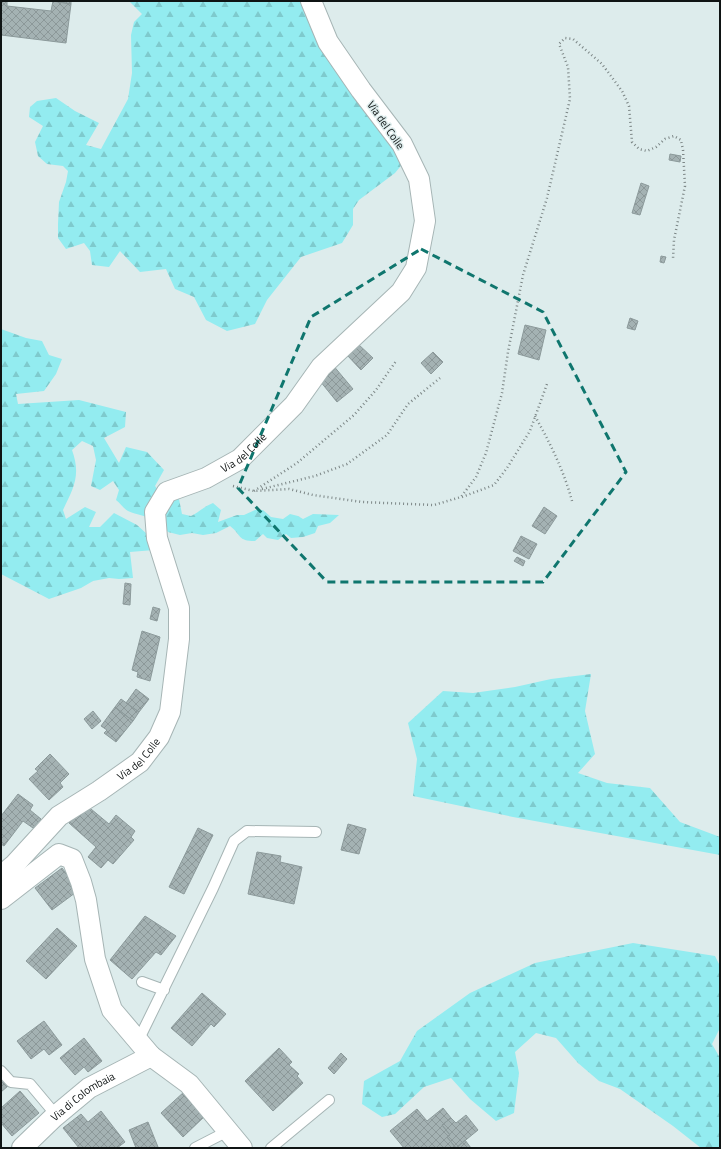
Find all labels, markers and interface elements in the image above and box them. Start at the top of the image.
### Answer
street label: Via del Colle [364,98,409,153]
street label: Via del Colle [218,429,270,476]
street label: Via del Colle [114,734,164,784]
street label: Via di Colombaia [47,1068,118,1125]

